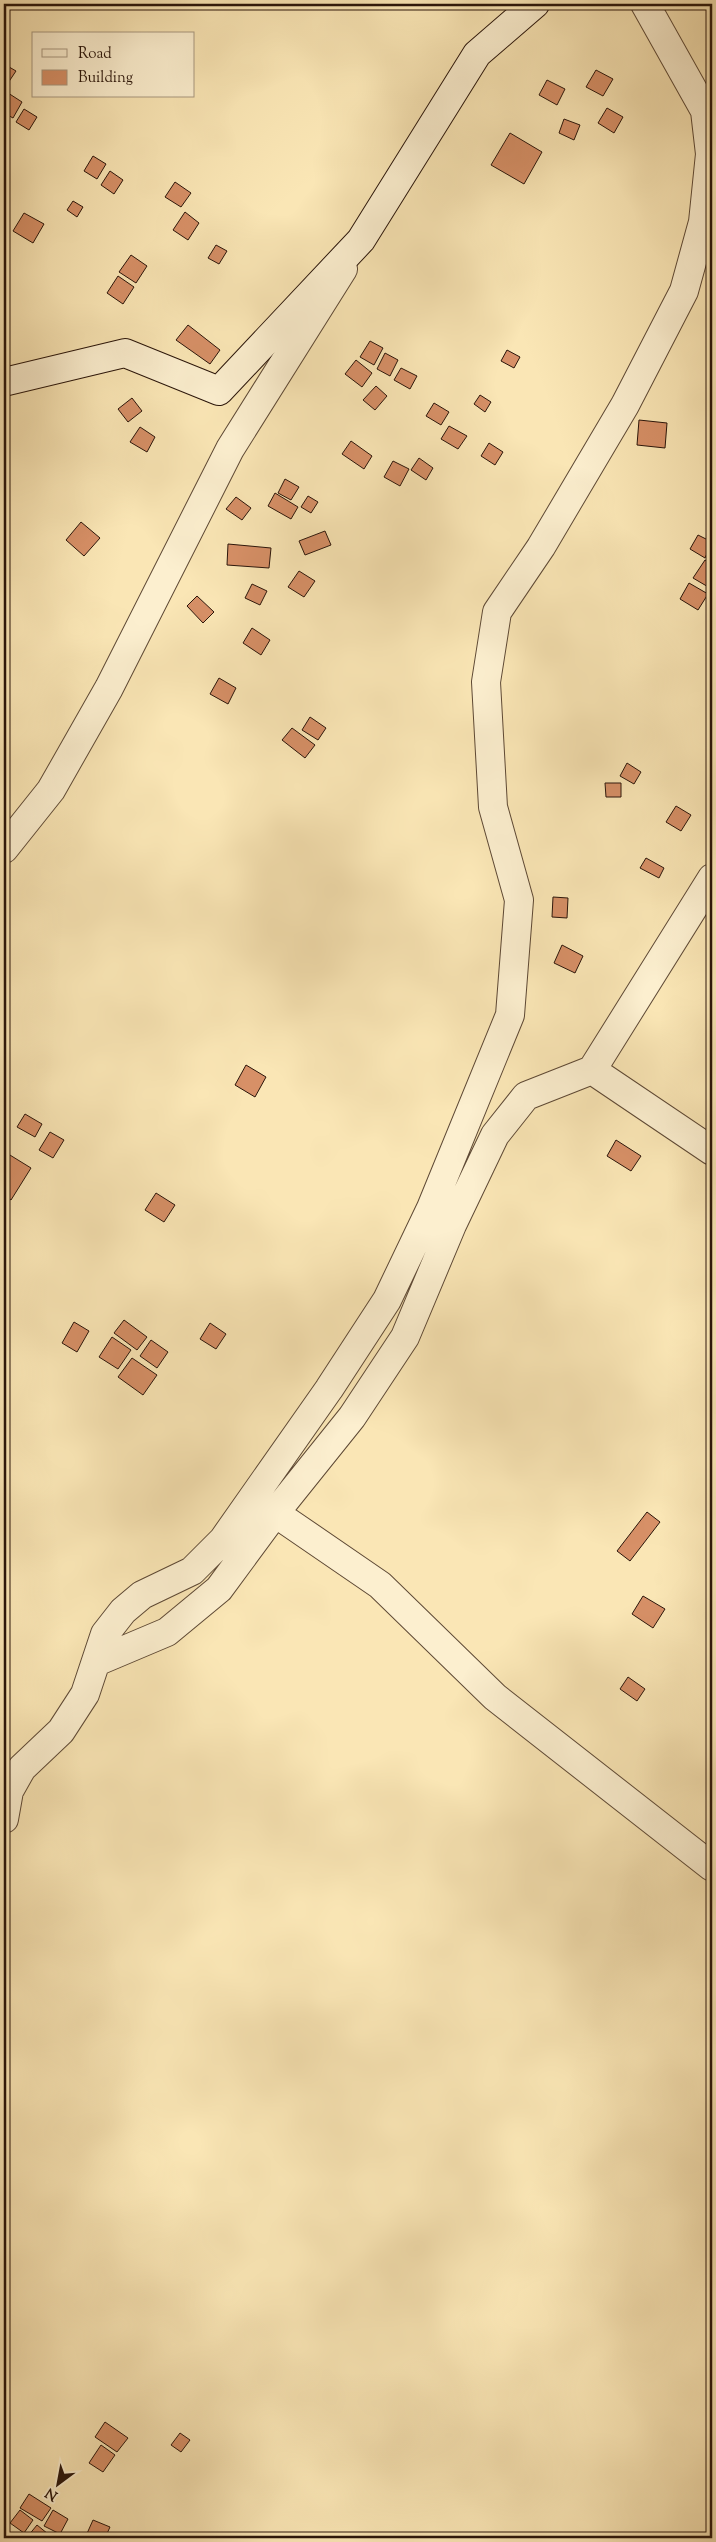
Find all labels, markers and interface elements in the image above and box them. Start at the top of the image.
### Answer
legend [32,32,195,98]
text: Road [78,44,112,65]
text: Building [78,68,133,89]
north arrow [32,2460,82,2510]
text: N [42,2482,62,2505]

